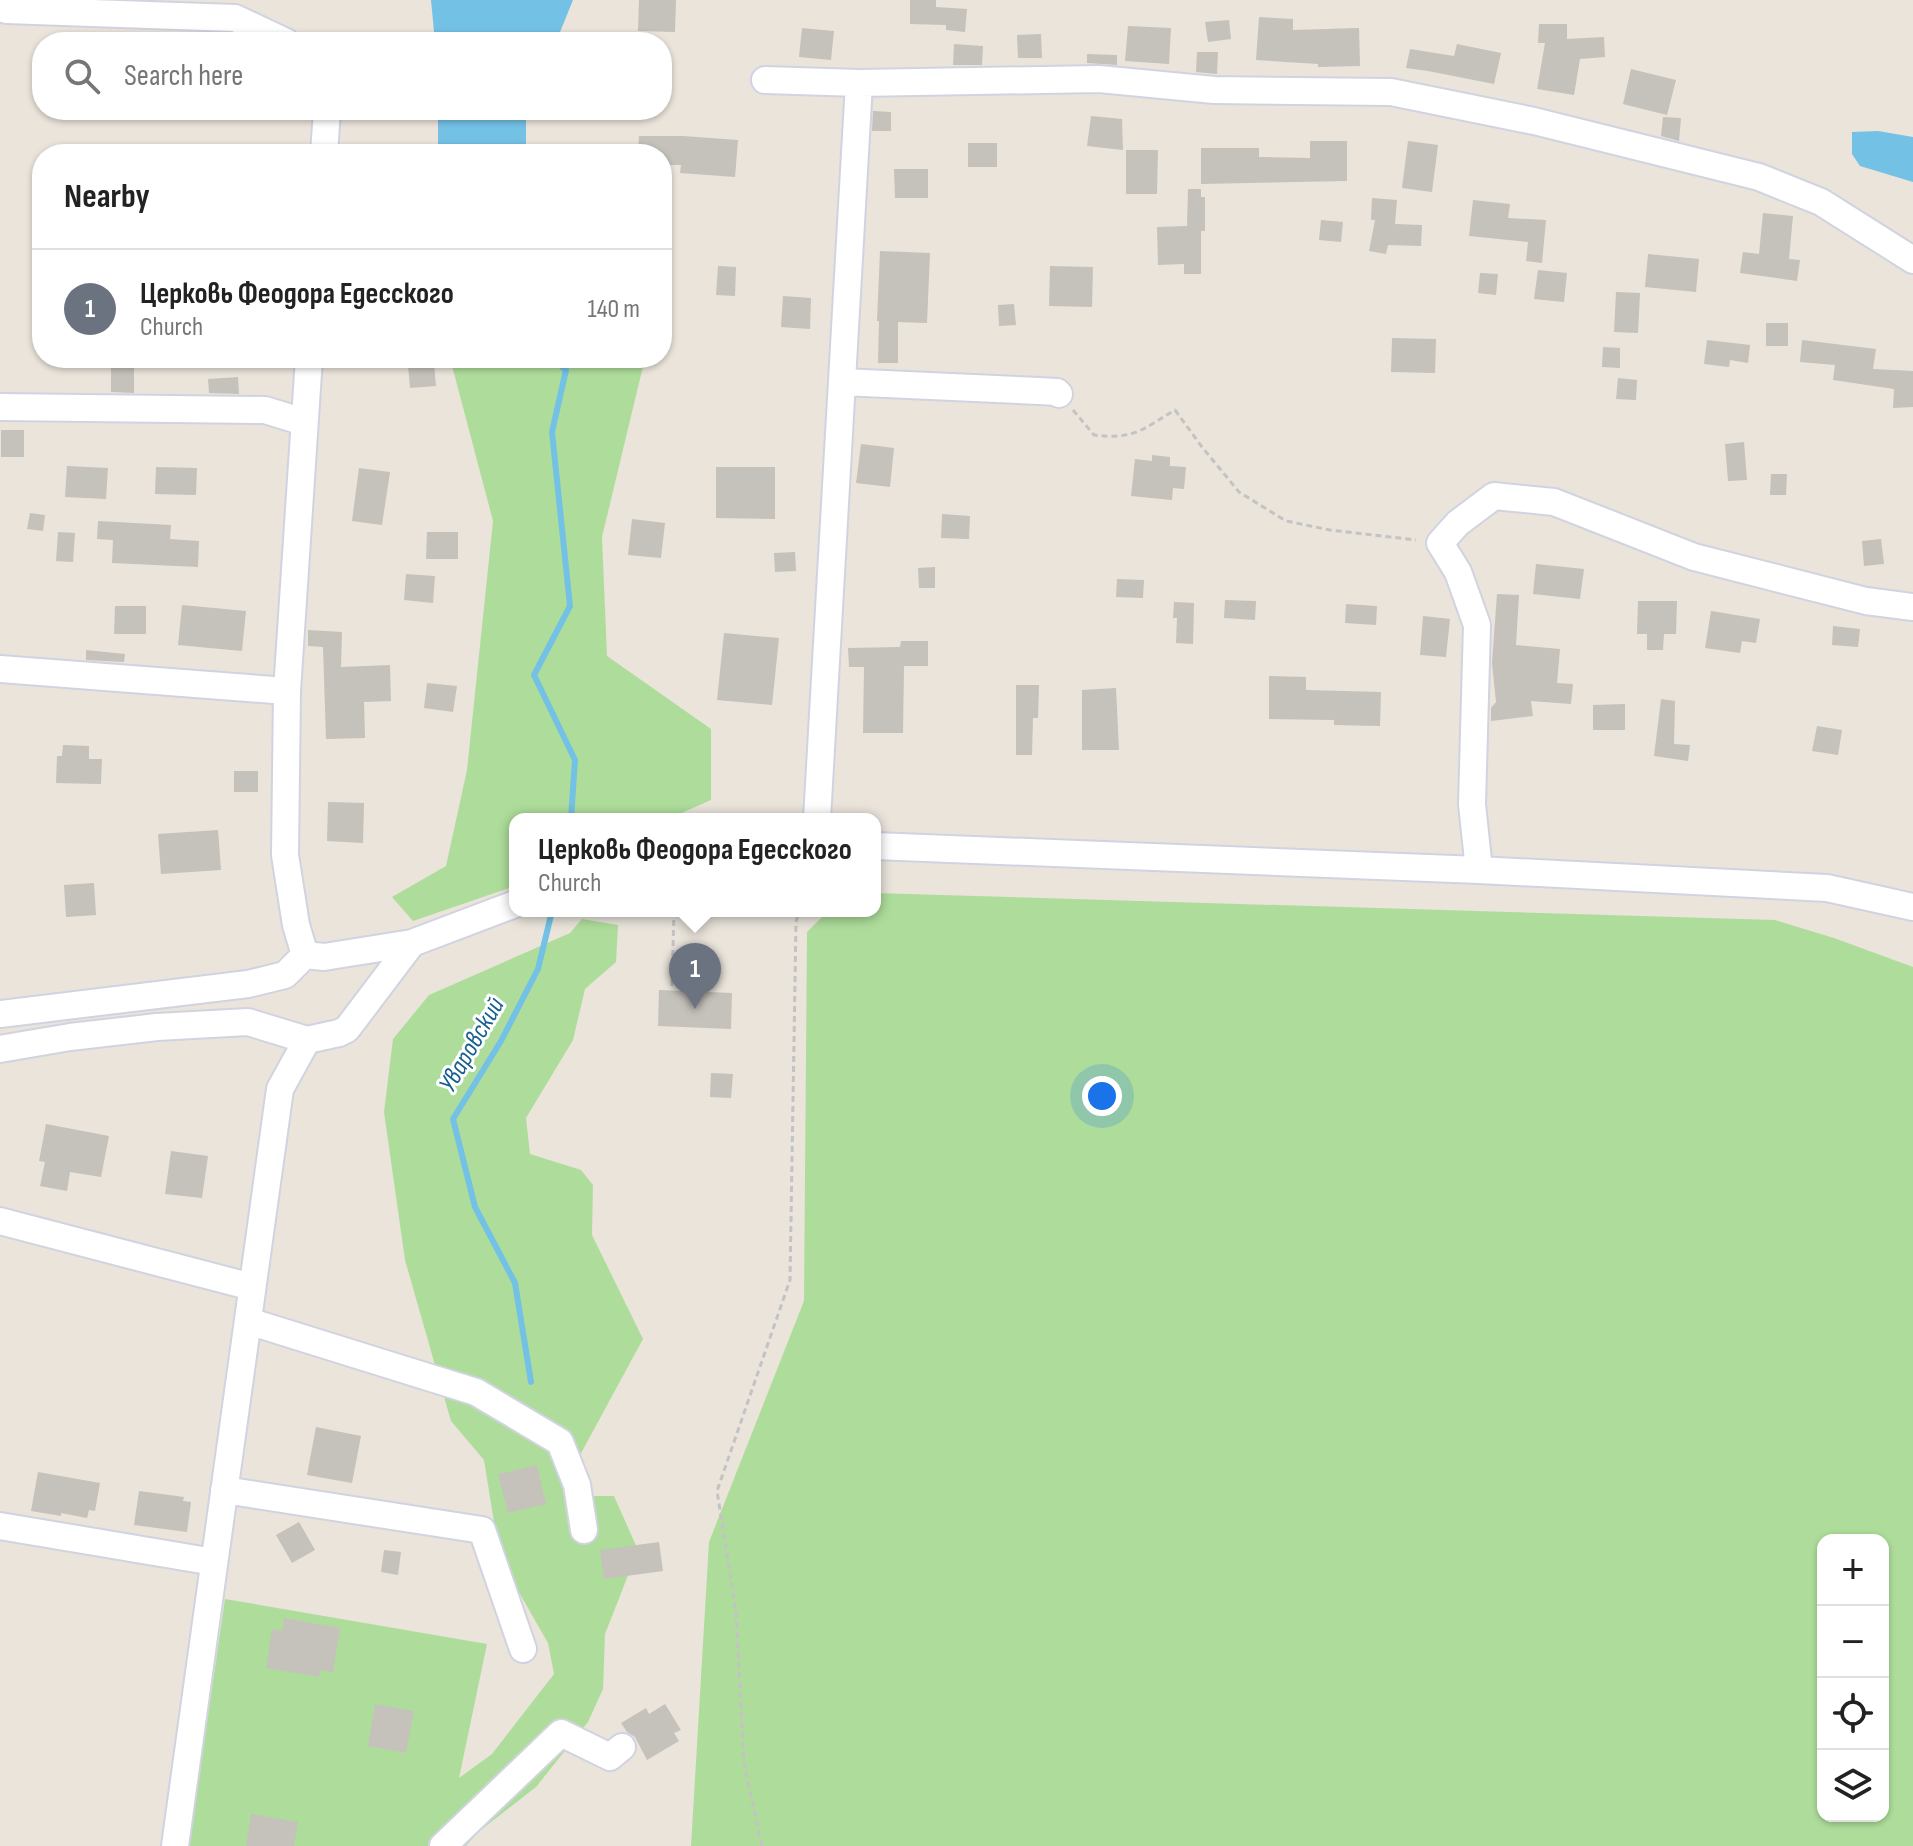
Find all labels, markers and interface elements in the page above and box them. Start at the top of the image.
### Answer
search box [32,32,672,120]
icon: search [60,54,104,98]
text: Search here [124,58,243,94]
text: Nearby [64,176,150,217]
text: Церковь Феодора Едесского [140,276,454,312]
text: 1 [85,294,95,325]
text: 140 m [588,294,640,325]
text: Church [140,312,203,343]
popup [509,813,881,917]
text: Церковь Феодора Едесского [538,832,852,868]
text: Church [538,868,601,899]
pin: 1 [669,943,721,1009]
water label: Уваровский [433,992,512,1098]
your location [1082,1076,1122,1116]
map controls [1817,1534,1889,1822]
button: + [1817,1534,1889,1606]
button: − [1817,1606,1889,1678]
button: locate [1817,1678,1889,1750]
button: layers [1817,1750,1889,1822]

